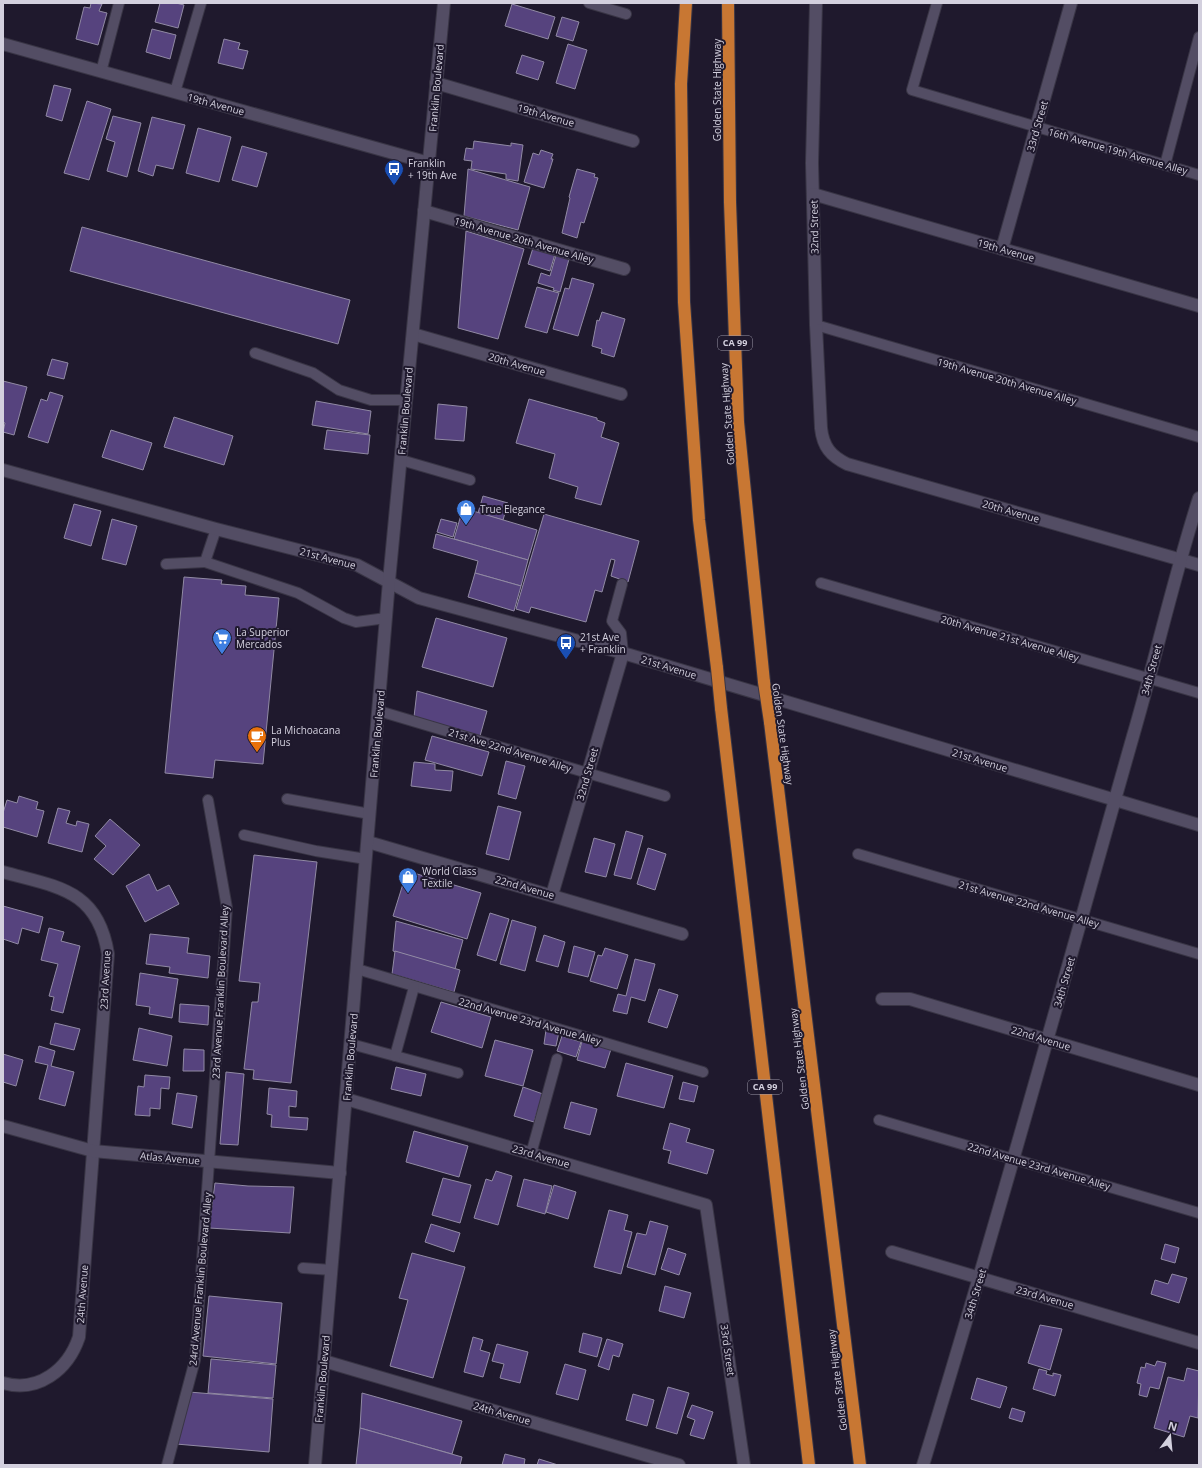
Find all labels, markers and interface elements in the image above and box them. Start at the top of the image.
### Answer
street label: Golden State Highway [710,38,724,141]
street label: Franklin Boulevard [425,44,447,132]
street label: 19th Avenue [186,90,246,118]
street label: 33rd Street [1023,99,1051,153]
street label: 19th Avenue [516,100,576,130]
street label: 16th Avenue 19th Avenue Alley [1047,124,1190,178]
place label: Franklin + 19th Ave [408,156,457,182]
bus stop icon: Franklin + 19th Ave [383,158,405,186]
street label: 32nd Street [807,199,821,254]
street label: 19th Avenue 20th Avenue Alley [453,213,596,267]
street label: 19th Avenue [976,235,1036,265]
road number: CA 99 [718,336,752,350]
street label: 20th Avenue [487,349,547,379]
street label: 19th Avenue 20th Avenue Alley [936,354,1079,408]
street label: Golden State Highway [716,361,738,466]
street label: Franklin Boulevard [394,367,416,455]
street label: 20th Avenue [981,496,1041,526]
shop icon: True Elegance [455,498,477,526]
place label: True Elegance [480,502,546,516]
street label: 21st Avenue [299,544,358,572]
street label: 20th Avenue 21st Avenue Alley [939,612,1082,665]
place label: La Superior Mercados [236,625,289,651]
supermarket icon: La Superior Mercados [211,627,233,655]
place label: 21st Ave + Franklin [580,630,626,656]
bus stop icon: 21st Ave + Franklin [555,632,577,660]
street label: 34th Street [1138,643,1165,697]
street label: 21st Avenue [640,652,699,682]
street label: Golden State Highway [769,682,797,787]
street label: Franklin Boulevard [366,690,388,778]
place label: La Michoacana Plus [271,723,340,749]
cafe icon: La Michoacana Plus [246,725,268,753]
street label: 21st Ave 22nd Avenue Alley [447,725,574,776]
street label: 21st Avenue [951,745,1010,775]
street label: 32nd Street [573,746,601,802]
place label: World Class Textile [422,864,477,890]
shop icon: World Class Textile [397,866,419,894]
street label: 22nd Avenue [494,872,557,902]
street label: 21st Avenue 22nd Avenue Alley [957,877,1102,931]
street label: 23rd Avenue Franklin Boulevard Alley [208,904,232,1079]
street label: 23rd Avenue [96,950,114,1010]
street label: 34th Street [1050,955,1078,1009]
street label: 22nd Avenue 23rd Avenue Alley [457,994,604,1048]
street label: Golden State Highway [786,1006,812,1111]
street label: Franklin Boulevard [339,1013,361,1101]
street label: 22nd Avenue [1010,1022,1073,1054]
road number: CA 99 [748,1080,782,1094]
street label: 22nd Avenue 23rd Avenue Alley [966,1139,1113,1193]
street label: 23rd Avenue [511,1141,572,1171]
street label: Atlas Avenue [139,1148,201,1168]
street label: 24rd Avenue Franklin Boulevard Alley [185,1191,215,1366]
street label: 24th Avenue [73,1264,91,1324]
street label: 34th Street [961,1267,989,1321]
street label: 23rd Avenue [1015,1282,1076,1312]
street label: 33rd Street [717,1323,739,1377]
street label: Golden State Highway [824,1327,850,1432]
street label: Franklin Boulevard [311,1335,333,1423]
street label: 24th Avenue [472,1398,532,1428]
north arrow [1150,1416,1190,1456]
text: N [1167,1417,1179,1434]

